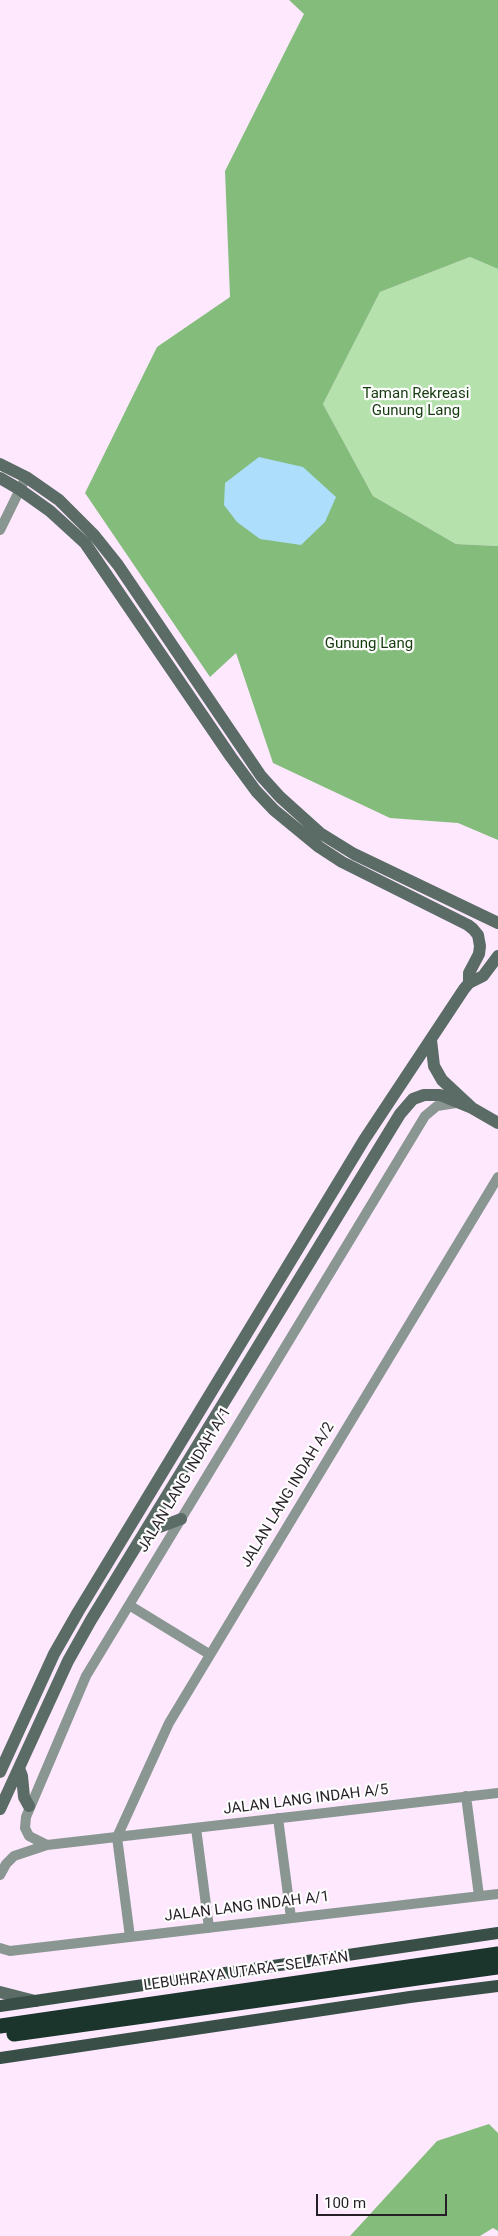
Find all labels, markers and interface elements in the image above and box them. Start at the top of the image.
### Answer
park label: Taman Rekreasi Gunung Lang [363,385,469,420]
park label: Gunung Lang [325,635,413,653]
street label: JALAN LANG INDAH A/1 [135,1404,235,1556]
street label: JALAN LANG INDAH A/2 [238,1419,338,1571]
street label: JALAN LANG INDAH A/5 [222,1781,390,1819]
street label: JALAN LANG INDAH A/1 [163,1888,331,1926]
street label: LEBUHRAYA UTARA–SELATAN [142,1949,350,1995]
scale bar [318,2184,449,2216]
text: 100 m [324,2194,366,2212]

